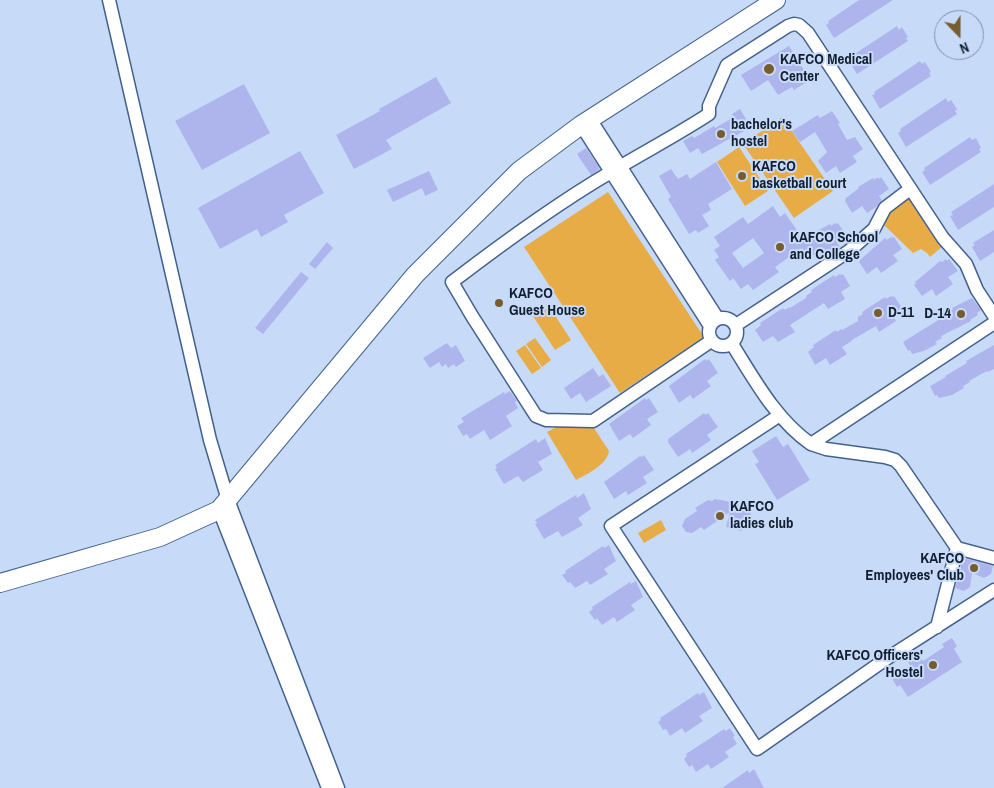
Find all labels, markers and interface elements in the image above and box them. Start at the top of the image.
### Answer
north arrow [934,10,984,60]
text: N [957,38,971,58]
place label: KAFCO Medical Center [780,51,872,86]
marker: KAFCO Medical Center [762,62,776,76]
place label: bachelor's hostel [731,116,792,151]
marker: bachelor's hostel [715,128,727,140]
place label: KAFCO basketball court [752,158,846,193]
marker: KAFCO basketball court [736,170,748,182]
place label: KAFCO School and College [790,229,878,264]
marker: KAFCO School and College [774,241,786,253]
place label: KAFCO Guest House [509,285,585,320]
marker: KAFCO Guest House [493,297,505,309]
place label: D-11 [888,304,914,322]
place label: D-14 [924,305,951,323]
marker: D-11 [872,307,884,319]
marker: D-14 [955,308,967,320]
place label: KAFCO ladies club [730,498,794,533]
marker: KAFCO ladies club [714,510,726,522]
place label: KAFCO Employees' Club [865,550,964,585]
marker: KAFCO Employees' Club [968,562,980,574]
place label: KAFCO Officers' Hostel [826,647,923,682]
marker: KAFCO Officers' Hostel [927,659,939,671]

